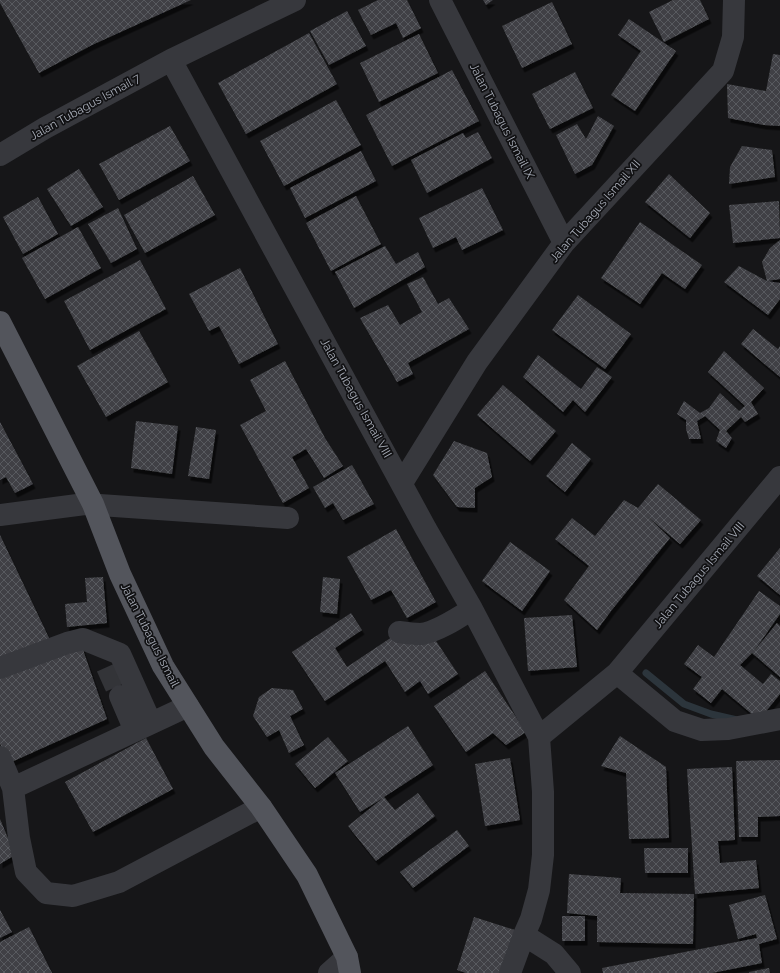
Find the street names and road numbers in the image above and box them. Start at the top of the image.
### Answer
street label: Jalan Tubagus Ismail IX [467,61,537,182]
street label: Jalan Tubagus Ismail 7 [27,71,143,143]
street label: Jalan Tubagus Ismail XII [547,157,643,265]
street label: Jalan Tubagus Ismail VIII [317,336,395,460]
street label: Jalan Tubagus Ismail VIII [651,519,747,631]
street label: Jalan Tubagus Ismail [118,581,183,690]

